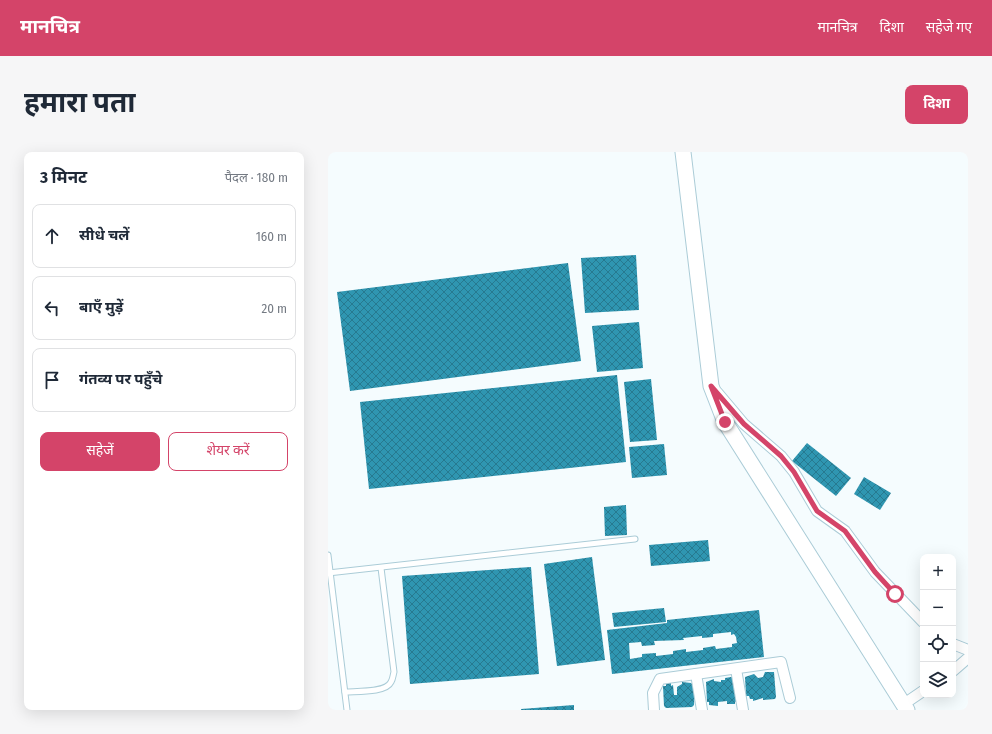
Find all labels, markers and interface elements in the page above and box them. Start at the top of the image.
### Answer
text: मानचित्र [20,15,80,38]
text: मानचित्र [818,19,858,36]
text: दिशा [880,19,904,36]
text: सहेजे गए [926,19,972,36]
button: दिशा [905,85,968,124]
text: हमारा पता [24,86,136,119]
text: 3 मिनट [40,167,87,188]
text: पैदल · 180 m [225,170,288,185]
icon: ahead [41,225,63,247]
text: सीधे चलें [79,226,129,244]
text: 160 m [256,229,287,244]
icon: left [41,297,63,319]
text: बाएँ मुड़ें [79,298,123,316]
text: 20 m [261,301,287,316]
icon: arrive [41,369,63,391]
text: गंतव्य पर पहुँचे [79,370,162,388]
route end [716,413,734,431]
button: सहेजें [40,432,160,471]
button: शेयर करें [168,432,288,471]
map controls [920,554,956,698]
button: + [920,554,956,590]
route start [886,585,904,603]
button: − [920,590,956,626]
button: locate [920,626,956,662]
button: layers [920,662,956,698]

